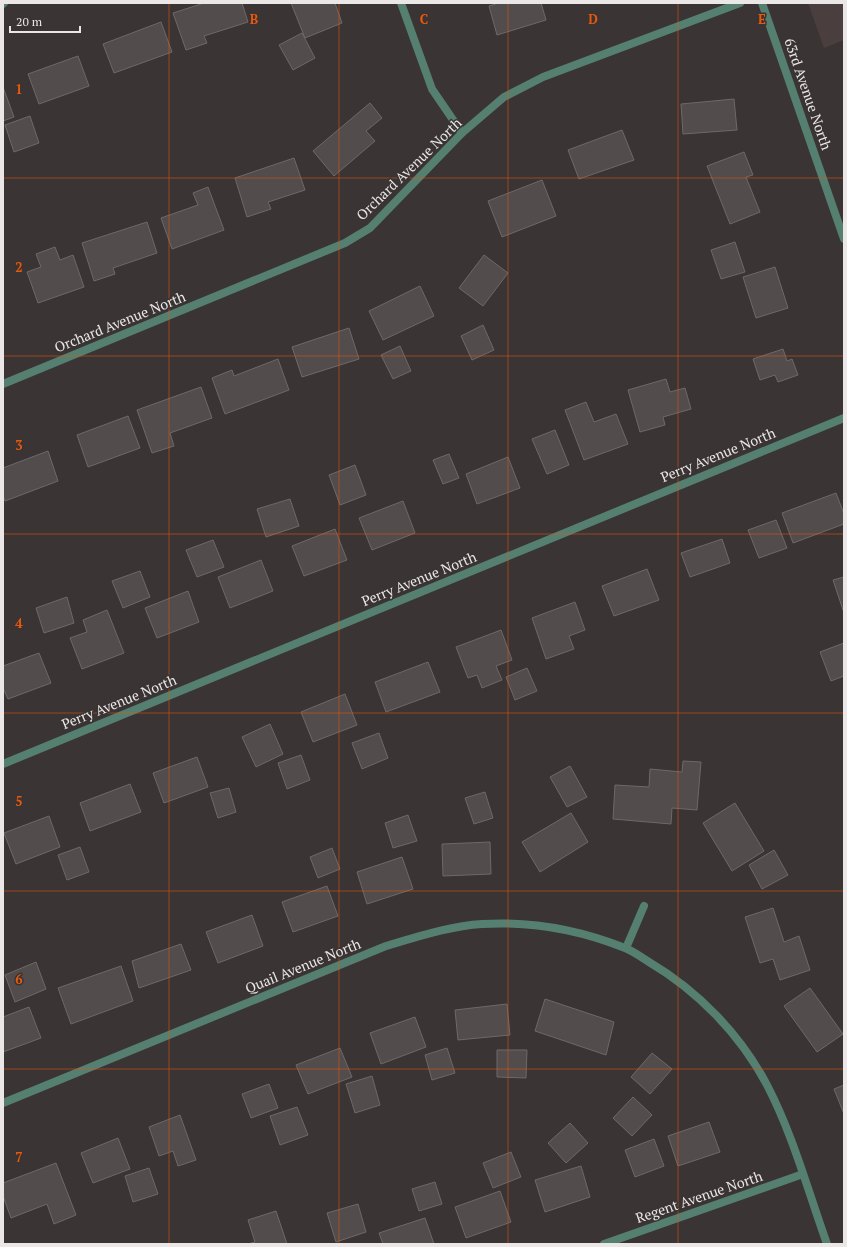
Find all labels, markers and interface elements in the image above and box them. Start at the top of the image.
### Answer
scale bar [10,8,80,34]
text: B [250,10,258,28]
text: C [420,10,428,28]
text: D [588,10,598,28]
text: E [758,10,766,28]
text: 20 m [16,14,43,29]
street label: 63rd Avenue North [780,35,837,152]
text: 1 [15,80,23,98]
street label: Orchard Avenue North [352,113,466,224]
text: 2 [15,258,23,276]
street label: Orchard Avenue North [51,287,188,357]
street label: Perry Avenue North [658,423,778,486]
text: 3 [15,436,23,454]
street label: Perry Avenue North [359,547,479,610]
text: 4 [15,614,23,632]
street label: Perry Avenue North [59,670,179,733]
text: 5 [15,792,23,810]
street label: Quail Avenue North [242,934,363,997]
text: 6 [15,970,23,988]
text: 7 [15,1148,23,1166]
street label: Regent Avenue North [633,1166,765,1227]

